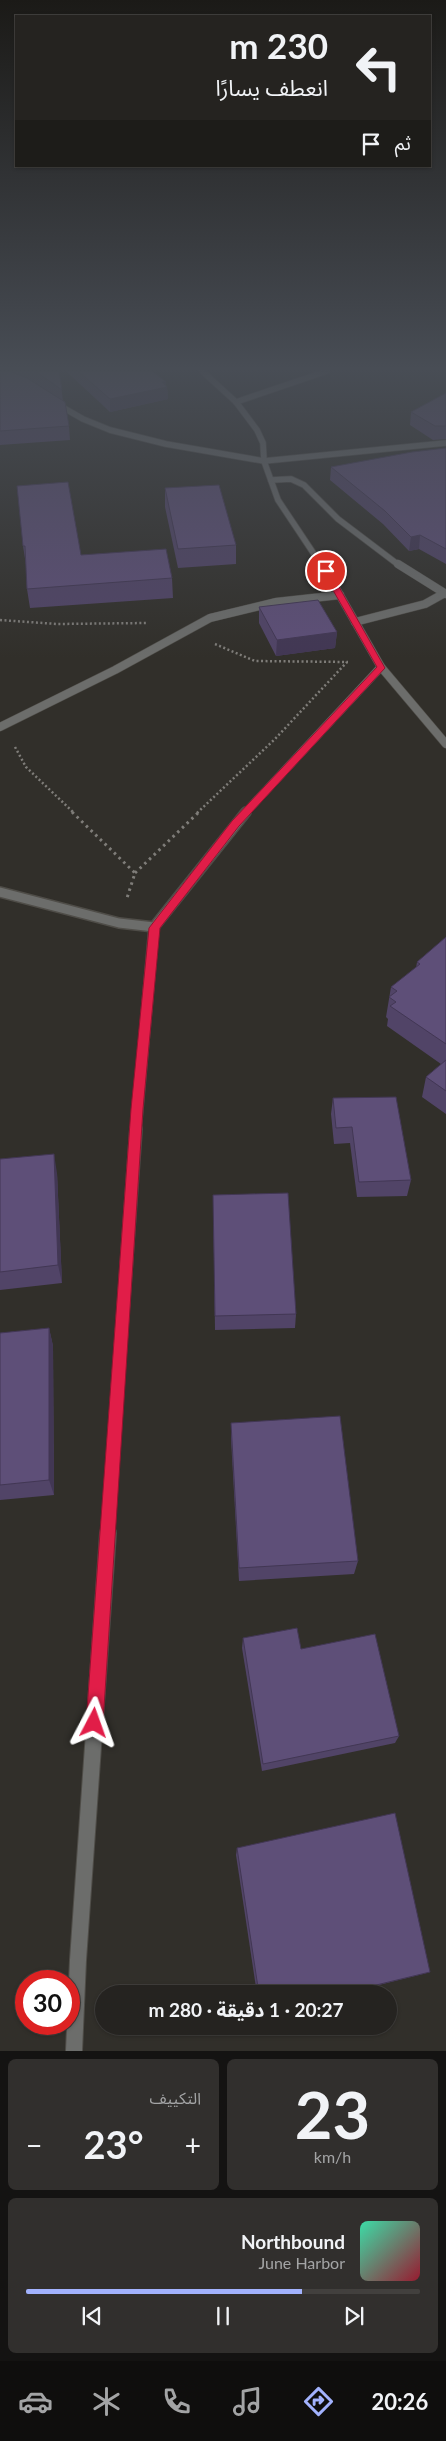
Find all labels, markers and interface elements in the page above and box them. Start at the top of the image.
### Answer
text: 230 m [229,24,328,66]
icon: left [346,35,411,100]
text: انعطف يسارًا [216,74,328,101]
icon: arrive [357,130,385,158]
text: ثم [395,131,411,154]
pin [305,550,347,592]
icon: arrive [312,557,340,585]
position arrow [67,1696,119,1748]
speed limit sign: 30 [15,1970,80,2035]
text: 20:27 · 1 دقيقة · 280 m [149,1998,343,2021]
text: 23 [295,2075,370,2153]
text: التكييف [149,2088,201,2107]
text: 23° [84,2121,143,2167]
text: − [26,2128,42,2162]
text: + [185,2128,201,2162]
text: km/h [314,2147,351,2166]
text: Northbound [241,2230,345,2253]
text: June Harbor [258,2253,345,2272]
icon: previous [78,2302,106,2330]
icon: pause [209,2302,237,2330]
icon: next [340,2302,368,2330]
icon: car [18,2384,53,2419]
icon: climate [89,2384,124,2419]
icon: phone [159,2384,194,2419]
icon: music [230,2384,265,2419]
icon: directions [301,2384,336,2419]
text: 20:26 [371,2388,428,2415]

